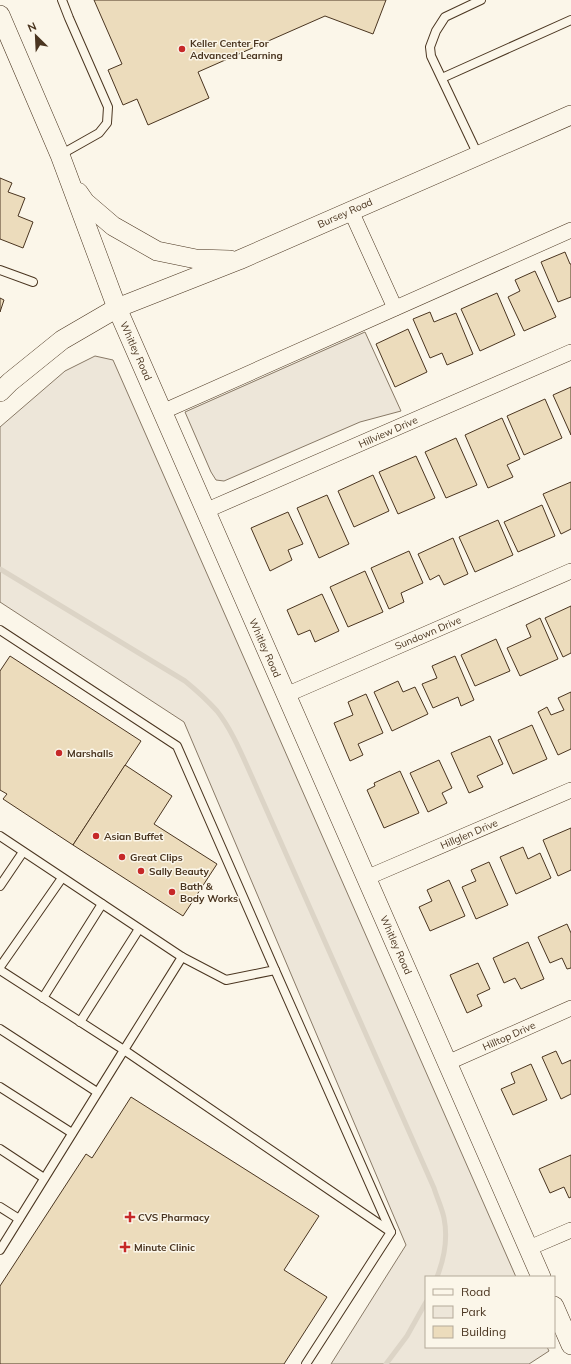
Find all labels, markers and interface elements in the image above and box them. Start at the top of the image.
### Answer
north arrow [16,16,56,56]
text: N [25,19,39,35]
place label: Keller Center For Advanced Learning [190,37,283,62]
marker: Keller Center For Advanced Learning [177,44,187,54]
street label: Bursey Road [315,195,375,231]
street label: Whitley Road [117,320,155,382]
street label: Hillview Drive [356,413,420,451]
street label: Sundown Drive [393,613,463,653]
street label: Whitley Road [246,617,284,679]
place label: Marshalls [67,747,113,760]
marker: Marshalls [54,748,64,758]
street label: Hillglen Drive [438,816,500,852]
place label: Asian Buffet [104,830,163,843]
marker: Asian Buffet [91,831,101,841]
place label: Great Clips [130,851,183,864]
marker: Great Clips [117,852,127,862]
place label: Sally Beauty [149,865,209,878]
marker: Sally Beauty [136,866,146,876]
place label: Bath & Body Works [180,880,238,905]
marker: Bath & Body Works [167,887,177,897]
street label: Whitley Road [377,914,415,976]
street label: Hilltop Drive [480,1019,538,1053]
place label: CVS Pharmacy [138,1211,210,1224]
marker: CVS Pharmacy [125,1212,135,1222]
marker: Minute Clinic [119,1241,131,1253]
place label: Minute Clinic [134,1241,195,1254]
legend [425,1276,555,1348]
text: Road [461,1284,490,1299]
text: Park [461,1304,487,1319]
text: Building [461,1324,506,1339]

